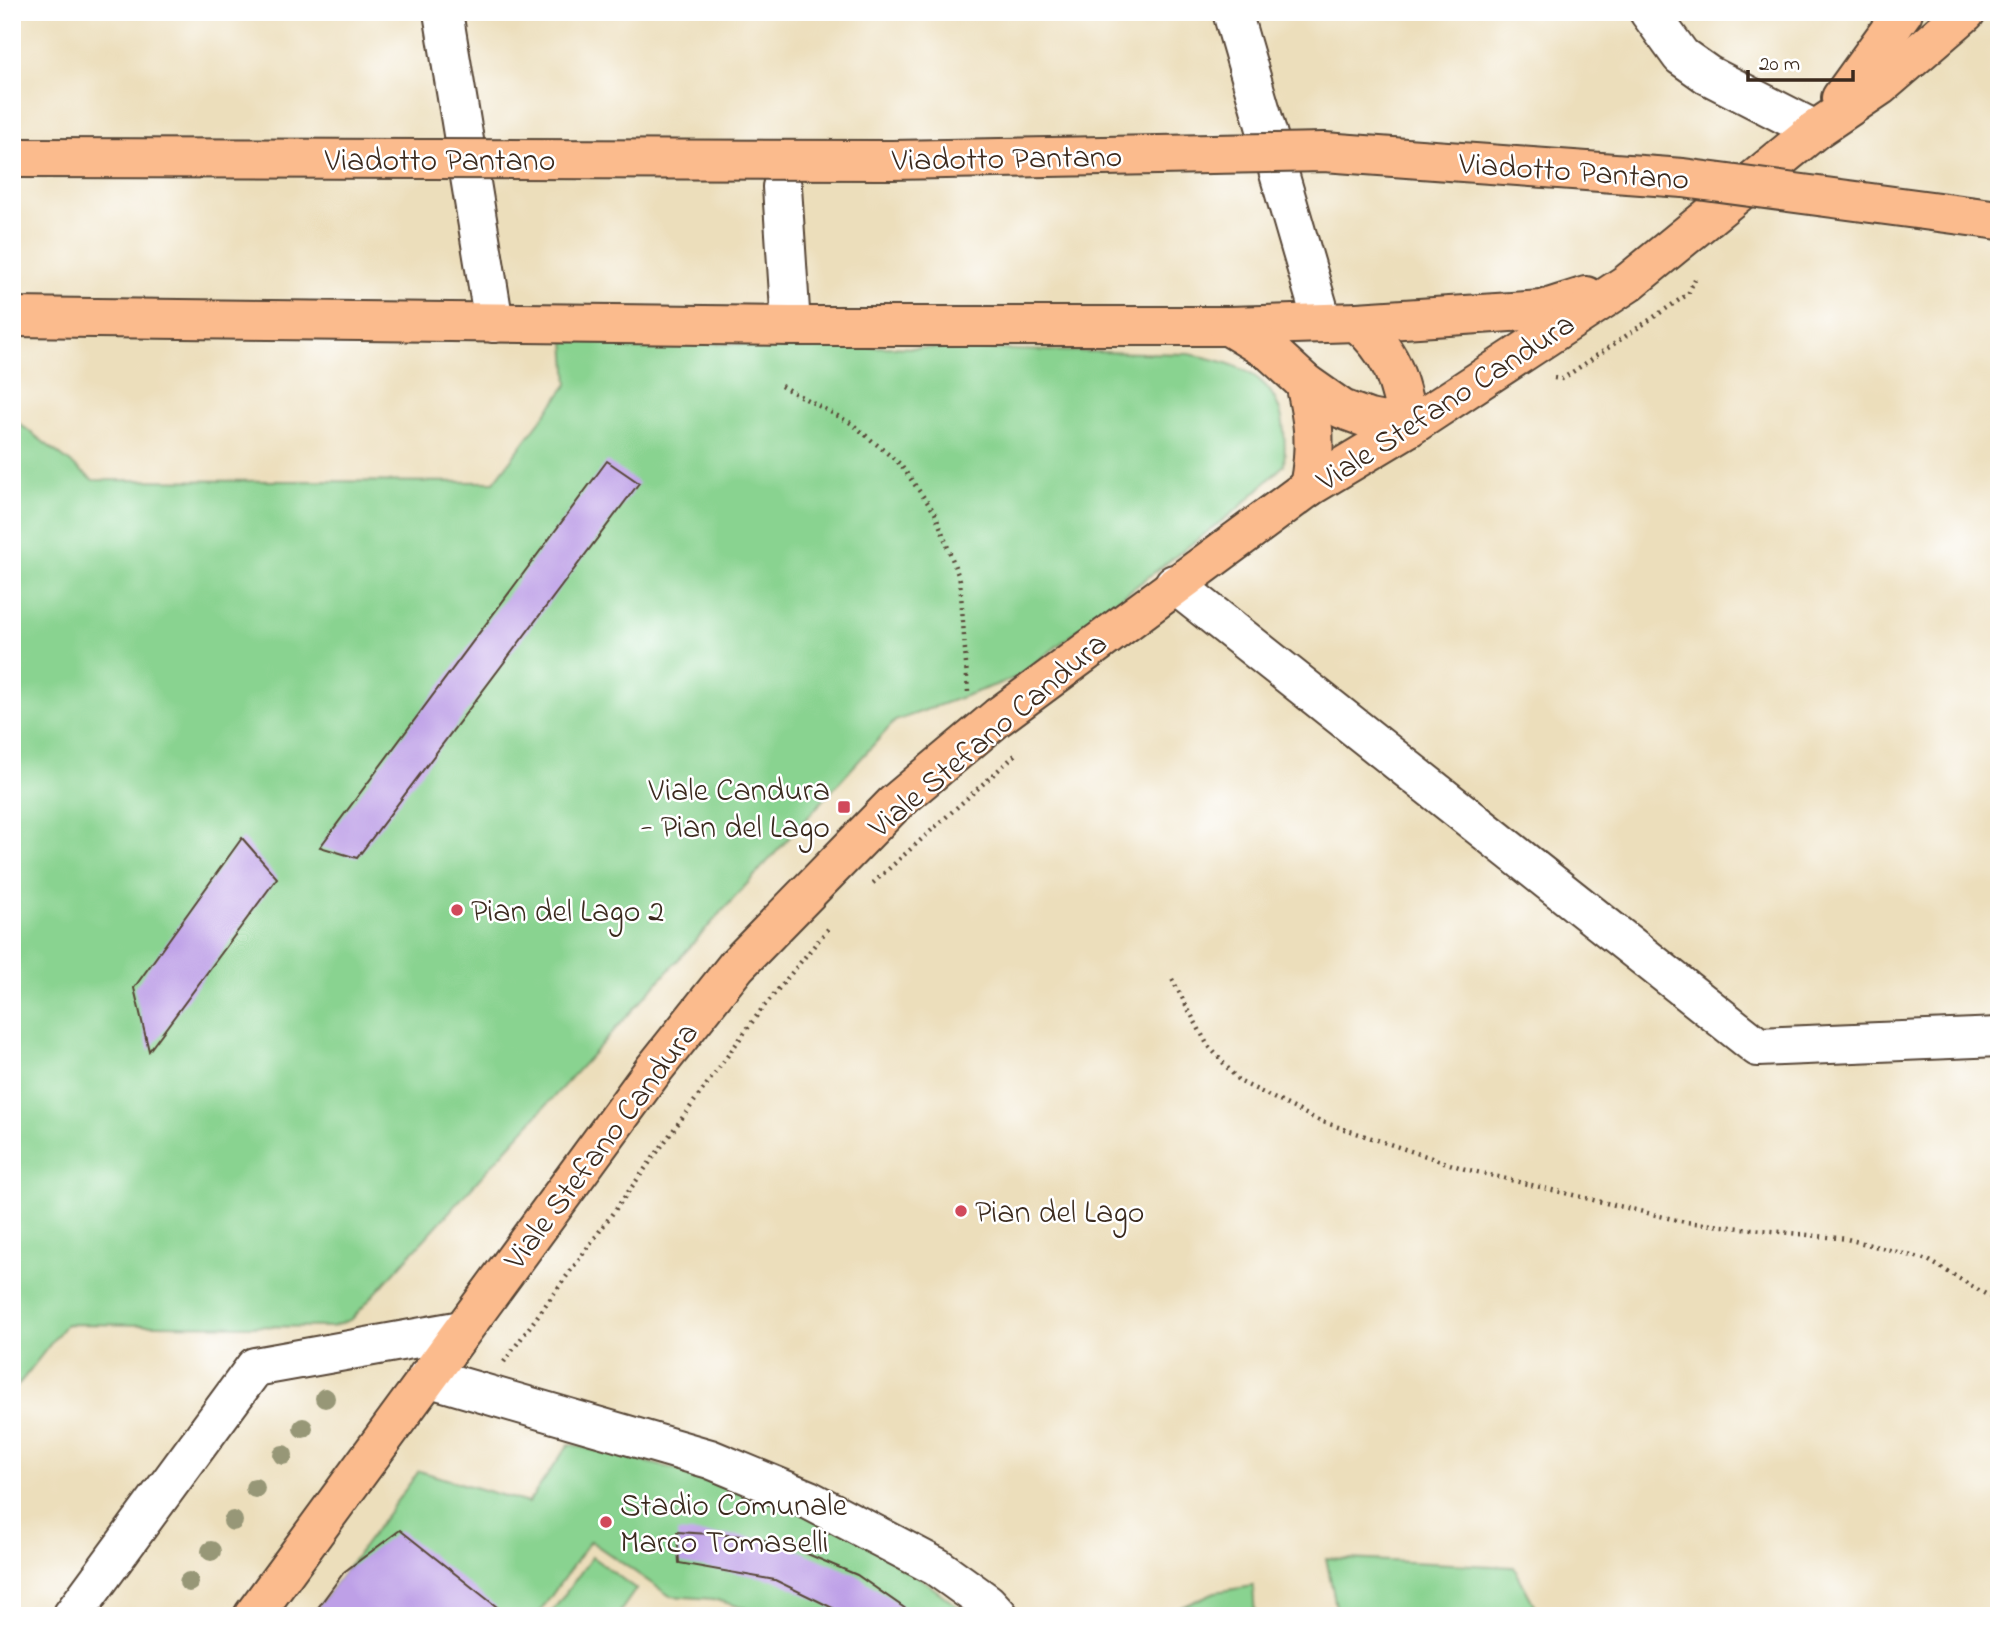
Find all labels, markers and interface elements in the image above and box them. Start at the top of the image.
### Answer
scale bar [1748,38,1854,82]
text: 20 m [1759,50,1800,80]
street label: Viadotto Pantano [890,135,1123,186]
street label: Viadotto Pantano [324,139,555,186]
street label: Viadotto Pantano [1456,142,1690,205]
street label: Viale Stefano Candura [1308,303,1585,506]
street label: Viale Stefano Candura [859,622,1119,852]
place label: Viale Candura - Pian del Lago [641,769,830,853]
marker: Viale Candura - Pian del Lago [836,799,852,815]
place label: Pian del Lago 2 [471,890,664,937]
marker: Pian del Lago 2 [449,902,465,918]
street label: Viale Stefano Candura [493,1013,712,1282]
place label: Pian del Lago [975,1191,1144,1238]
marker: Pian del Lago [953,1203,969,1219]
place label: Stadio Comunale Marco Tomaselli [620,1484,848,1568]
marker: Stadio Comunale Marco Tomaselli [598,1514,614,1530]

